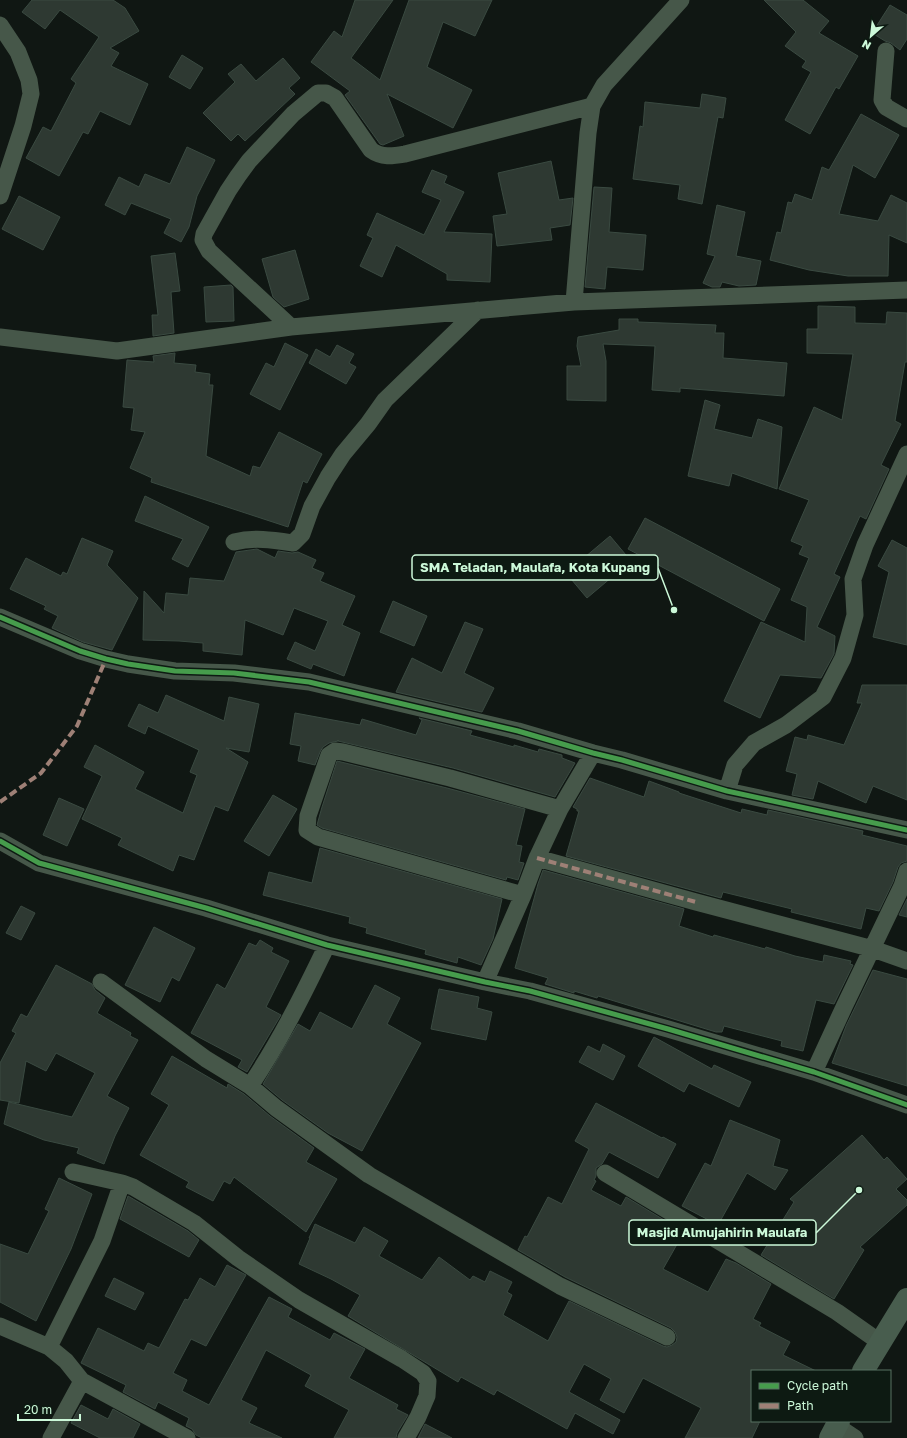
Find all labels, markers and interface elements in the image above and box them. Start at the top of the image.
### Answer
north arrow [851,16,891,56]
text: N [859,38,873,53]
callout: SMA Teladan, Maulafa, Kota Kupang [412,555,658,580]
text: SMA Teladan, Maulafa, Kota Kupang [420,559,650,575]
callout: Masjid Almujahirin Maulafa [629,1220,816,1245]
text: Masjid Almujahirin Maulafa [637,1224,808,1240]
legend [751,1370,891,1422]
text: Cycle path [787,1378,848,1393]
scale bar [18,1396,80,1422]
text: Path [787,1398,814,1413]
text: 20 m [24,1402,52,1417]

